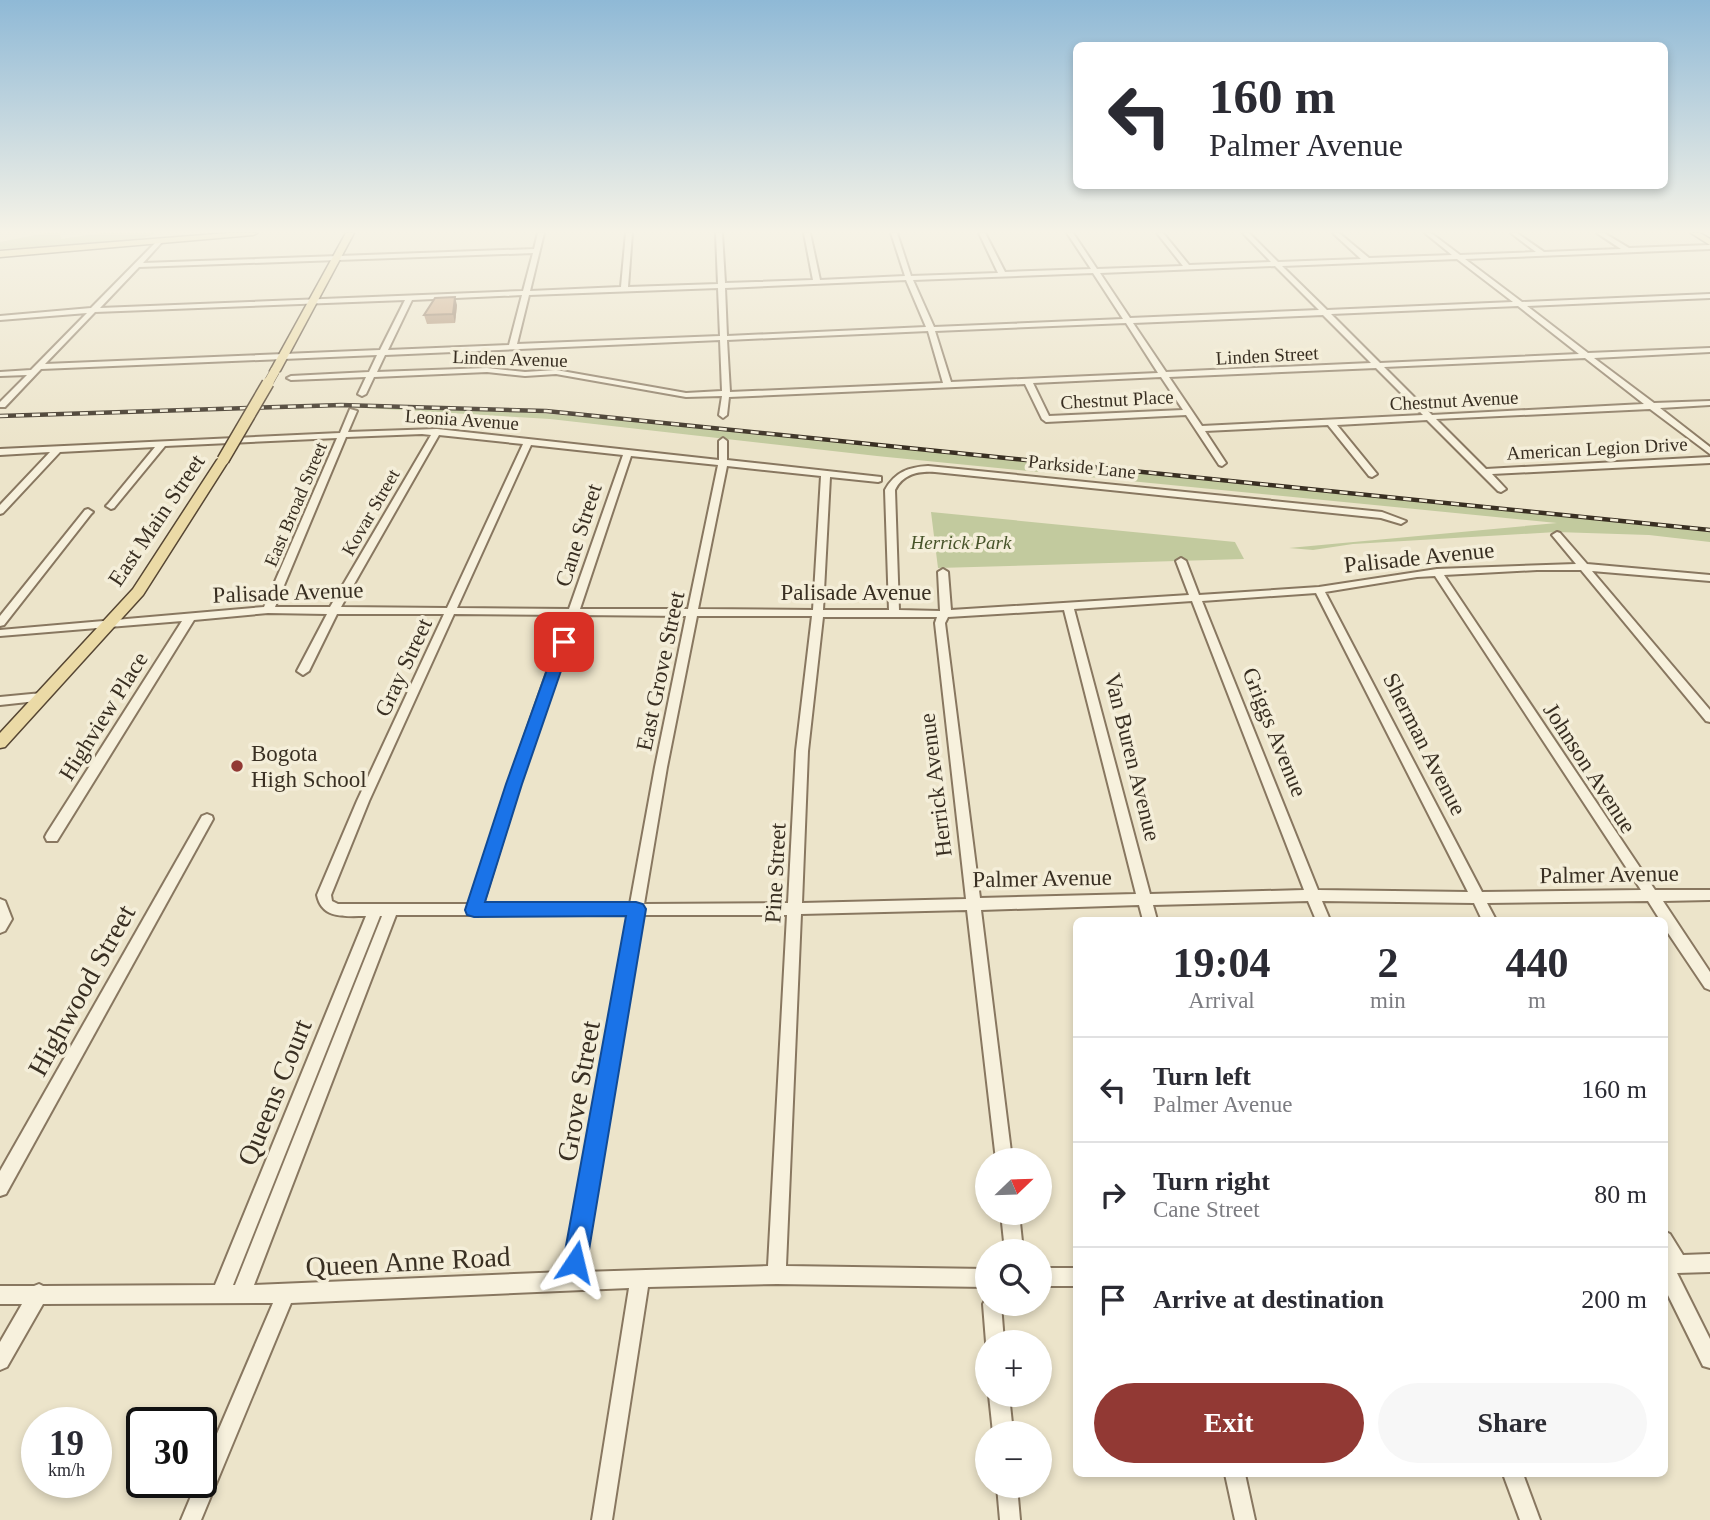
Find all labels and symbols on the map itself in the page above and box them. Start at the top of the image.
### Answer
street label: Linden Street [1215,342,1320,369]
street label: Linden Avenue [452,346,568,371]
street label: Chestnut Place [1060,386,1174,413]
street label: Chestnut Avenue [1389,387,1519,414]
street label: Leonia Avenue [404,405,520,434]
street label: American Legion Drive [1506,433,1688,464]
street label: East Broad Street [260,438,331,569]
street label: East Main Street [103,449,210,591]
street label: Parkside Lane [1027,450,1137,483]
street label: Kovar Street [337,465,404,559]
street label: Cane Street [550,480,607,590]
park label: Herrick Park [910,532,1012,553]
street label: Palisade Avenue [1343,537,1495,578]
street label: Palisade Avenue [212,577,364,608]
street label: Palisade Avenue [781,580,931,605]
street label: East Grove Street [631,589,690,753]
pin [534,612,594,672]
street label: Gray Street [370,614,437,720]
street label: Highview Place [54,648,153,785]
street label: Griggs Avenue [1237,664,1312,800]
street label: Sherman Avenue [1378,669,1471,819]
street label: Van Buren Avenue [1100,671,1165,844]
street label: Johnson Avenue [1538,699,1641,838]
street label: Herrick Avenue [914,712,957,858]
place label: Bogota High School [251,741,367,792]
marker: Bogota High School [229,758,245,774]
street label: Pine Street [760,822,791,924]
street label: Palmer Avenue [1539,861,1679,888]
street label: Palmer Avenue [972,865,1112,892]
street label: Highwood Street [22,899,141,1081]
street label: Queens Court [231,1014,318,1170]
street label: Grove Street [551,1018,606,1164]
north arrow [975,1148,1052,1225]
position arrow [538,1225,612,1299]
street label: Queen Anne Road [305,1241,511,1282]
speed limit sign: 30 [126,1407,217,1498]

